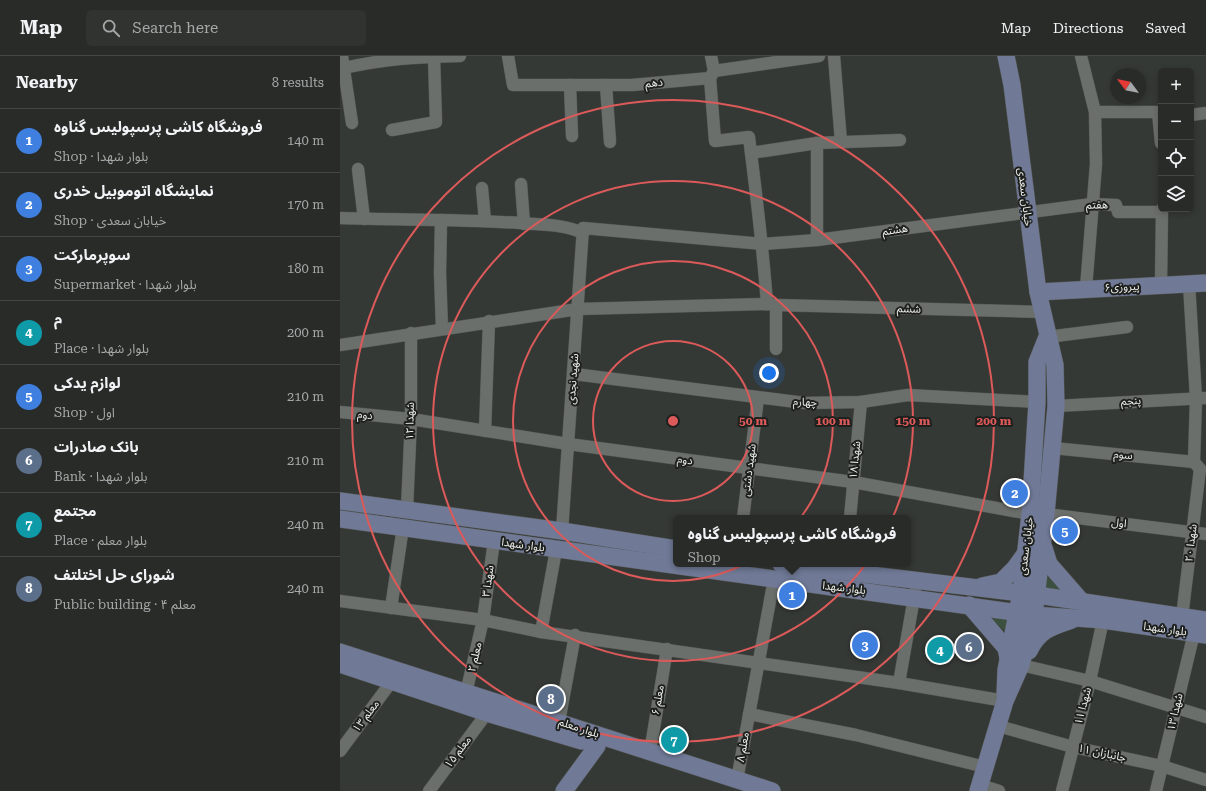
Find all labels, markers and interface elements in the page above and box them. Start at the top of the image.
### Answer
search box [86,10,366,46]
text: Map [20,16,62,39]
icon: search [100,17,122,39]
text: Search here [132,19,218,37]
text: Map [1001,20,1031,36]
text: Directions [1053,20,1123,36]
text: Saved [1145,20,1186,36]
north arrow [1110,68,1146,104]
map controls [1158,68,1194,212]
button: + [1158,68,1194,104]
text: Nearby [16,72,78,92]
text: 8 results [272,75,324,90]
street label: دهم [644,76,664,92]
button: − [1158,104,1194,140]
text: فروشگاه کاشی پرسپولیس گناوه [54,118,263,136]
text: 1 [25,133,33,148]
text: 140 m [287,133,324,148]
button: locate [1158,140,1194,176]
text: Shop · بلوار شهدا [54,149,148,164]
street label: خیابان سعدی [1015,167,1035,228]
button: layers [1158,176,1194,212]
text: نمایشگاه اتوموبیل خدری [54,182,214,200]
text: 2 [25,197,33,212]
text: 170 m [287,197,324,212]
street label: هفتم [1086,198,1108,214]
text: Shop · خیابان سعدی [54,213,166,228]
street label: هشتم [881,222,909,240]
text: سوپرمارکت [54,246,131,264]
text: 3 [25,261,33,276]
text: 180 m [287,261,324,276]
text: Supermarket · بلوار شهدا [54,277,197,292]
street label: پیروزی۶ [1104,280,1140,296]
street label: ششم [897,302,922,318]
text: م [54,310,62,328]
text: 4 [25,325,33,340]
text: 200 m [287,325,324,340]
text: Place · بلوار شهدا [54,341,149,356]
street label: شهید نجدی [565,353,581,405]
your location [759,363,779,383]
text: لوازم یدکی [54,374,121,392]
text: 5 [25,389,33,404]
text: 210 m [287,389,324,404]
street label: پنجم [1121,394,1142,410]
street label: چهارم [793,395,818,410]
street label: شهدا ۱۲ [403,401,417,440]
text: Shop · اول [54,405,115,420]
street label: دوم [357,408,373,423]
centre of rings [666,414,680,428]
text: 50 m [739,414,767,428]
text: 100 m [816,414,851,428]
text: 150 m [896,414,931,428]
text: 200 m [977,414,1012,428]
text: بانک صادرات [54,438,139,456]
street label: شهدا ۱۸ [847,440,863,480]
street label: شهید دشتی [739,443,759,497]
street label: سوم [1113,448,1133,463]
street label: دوم [676,452,694,469]
text: 6 [25,453,33,468]
text: 210 m [287,453,324,468]
text: Bank · بلوار شهدا [54,469,147,484]
pin: 2 [1002,478,1028,508]
text: مجتمع [54,502,97,520]
popup [673,515,911,567]
street label: خیابان سعدی [1016,515,1036,576]
pin: 5 [1052,516,1078,546]
street label: اول [1111,516,1127,530]
text: 7 [25,517,33,532]
text: 240 m [287,517,324,532]
street label: شهدا ۲۰ [1182,523,1200,563]
text: فروشگاه کاشی پرسپولیس گناوه [688,525,896,543]
text: Place · بلوار معلم [54,533,147,548]
street label: بلوار شهدا [501,536,546,555]
text: Shop [688,550,721,565]
street label: شهدا ۳ [479,564,497,598]
text: شورای حل اختلتف [54,566,175,584]
street label: بلوار شهدا [822,579,866,597]
pin: 1 [779,580,805,610]
text: 8 [25,581,33,596]
text: 240 m [287,581,324,596]
text: Public building · معلم ۴ [54,597,196,612]
street label: بلوار شهدا [1143,620,1188,639]
pin: 3 [852,630,878,660]
pin: 6 [956,632,982,662]
pin: 4 [927,635,953,665]
street label: معلم ۲ [465,641,487,674]
pin: 8 [538,684,564,714]
street label: معلم ۶ [649,684,669,716]
street label: شهدا ۱۱ [1072,686,1094,726]
street label: شهدا ۱۳ [1164,692,1186,732]
street label: معلم ۱۳ [350,697,384,736]
street label: بلوار معلم [556,715,601,743]
pin: 7 [661,725,687,755]
street label: معلم ۸ [734,731,754,763]
street label: معلم ۱۵ [442,733,476,772]
street label: جانبازان ۱۱ [1077,742,1128,765]

